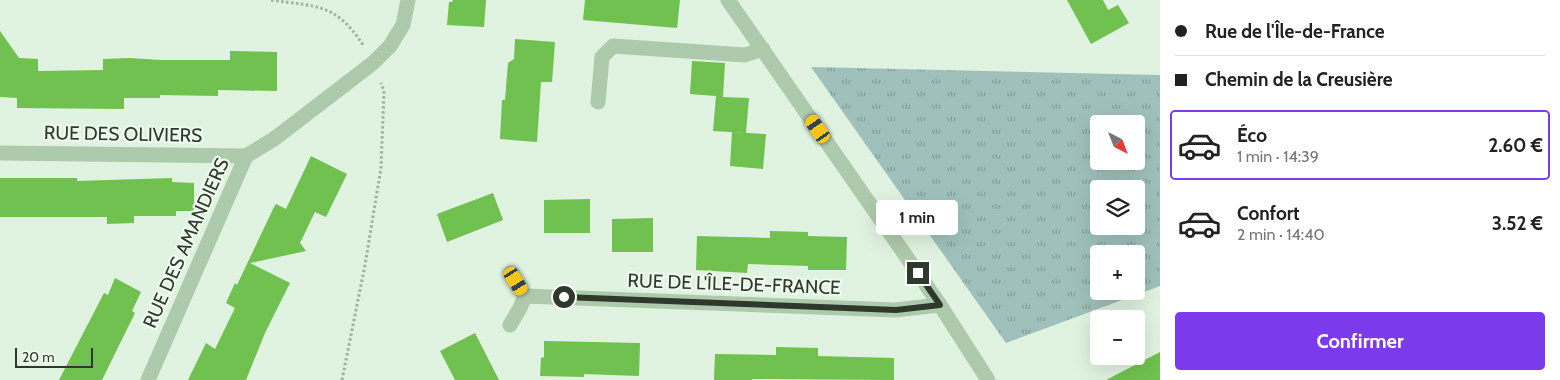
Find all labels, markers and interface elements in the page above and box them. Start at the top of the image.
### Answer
text: Rue de l'Île-de-France [1205,20,1385,43]
text: Chemin de la Creusière [1205,68,1393,91]
car [803,112,832,146]
north arrow [1090,115,1145,170]
map controls [1090,115,1145,365]
street label: RUE DES OLIVIERS [44,121,202,147]
icon: car [1177,123,1222,168]
text: Éco [1237,124,1267,147]
text: 2.60 € [1488,134,1543,157]
text: 1 min · 14:39 [1237,147,1319,166]
street label: RUE DES AMANDIERS [138,154,234,332]
button: layers [1090,180,1145,235]
callout: 1 min [877,200,959,236]
icon: car [1177,201,1222,246]
text: Confort [1237,202,1300,225]
text: 1 min [899,208,935,227]
text: 3.52 € [1492,212,1543,235]
text: 2 min · 14:40 [1237,225,1325,244]
button: + [1090,245,1145,300]
route end [907,262,929,284]
car [501,264,530,298]
street label: RUE DE L'ÎLE-DE-FRANCE [627,268,841,299]
route start [553,286,575,308]
button: − [1090,310,1145,365]
button: Confirmer [1175,312,1545,370]
scale bar [15,345,92,368]
text: 20 m [22,348,55,366]

